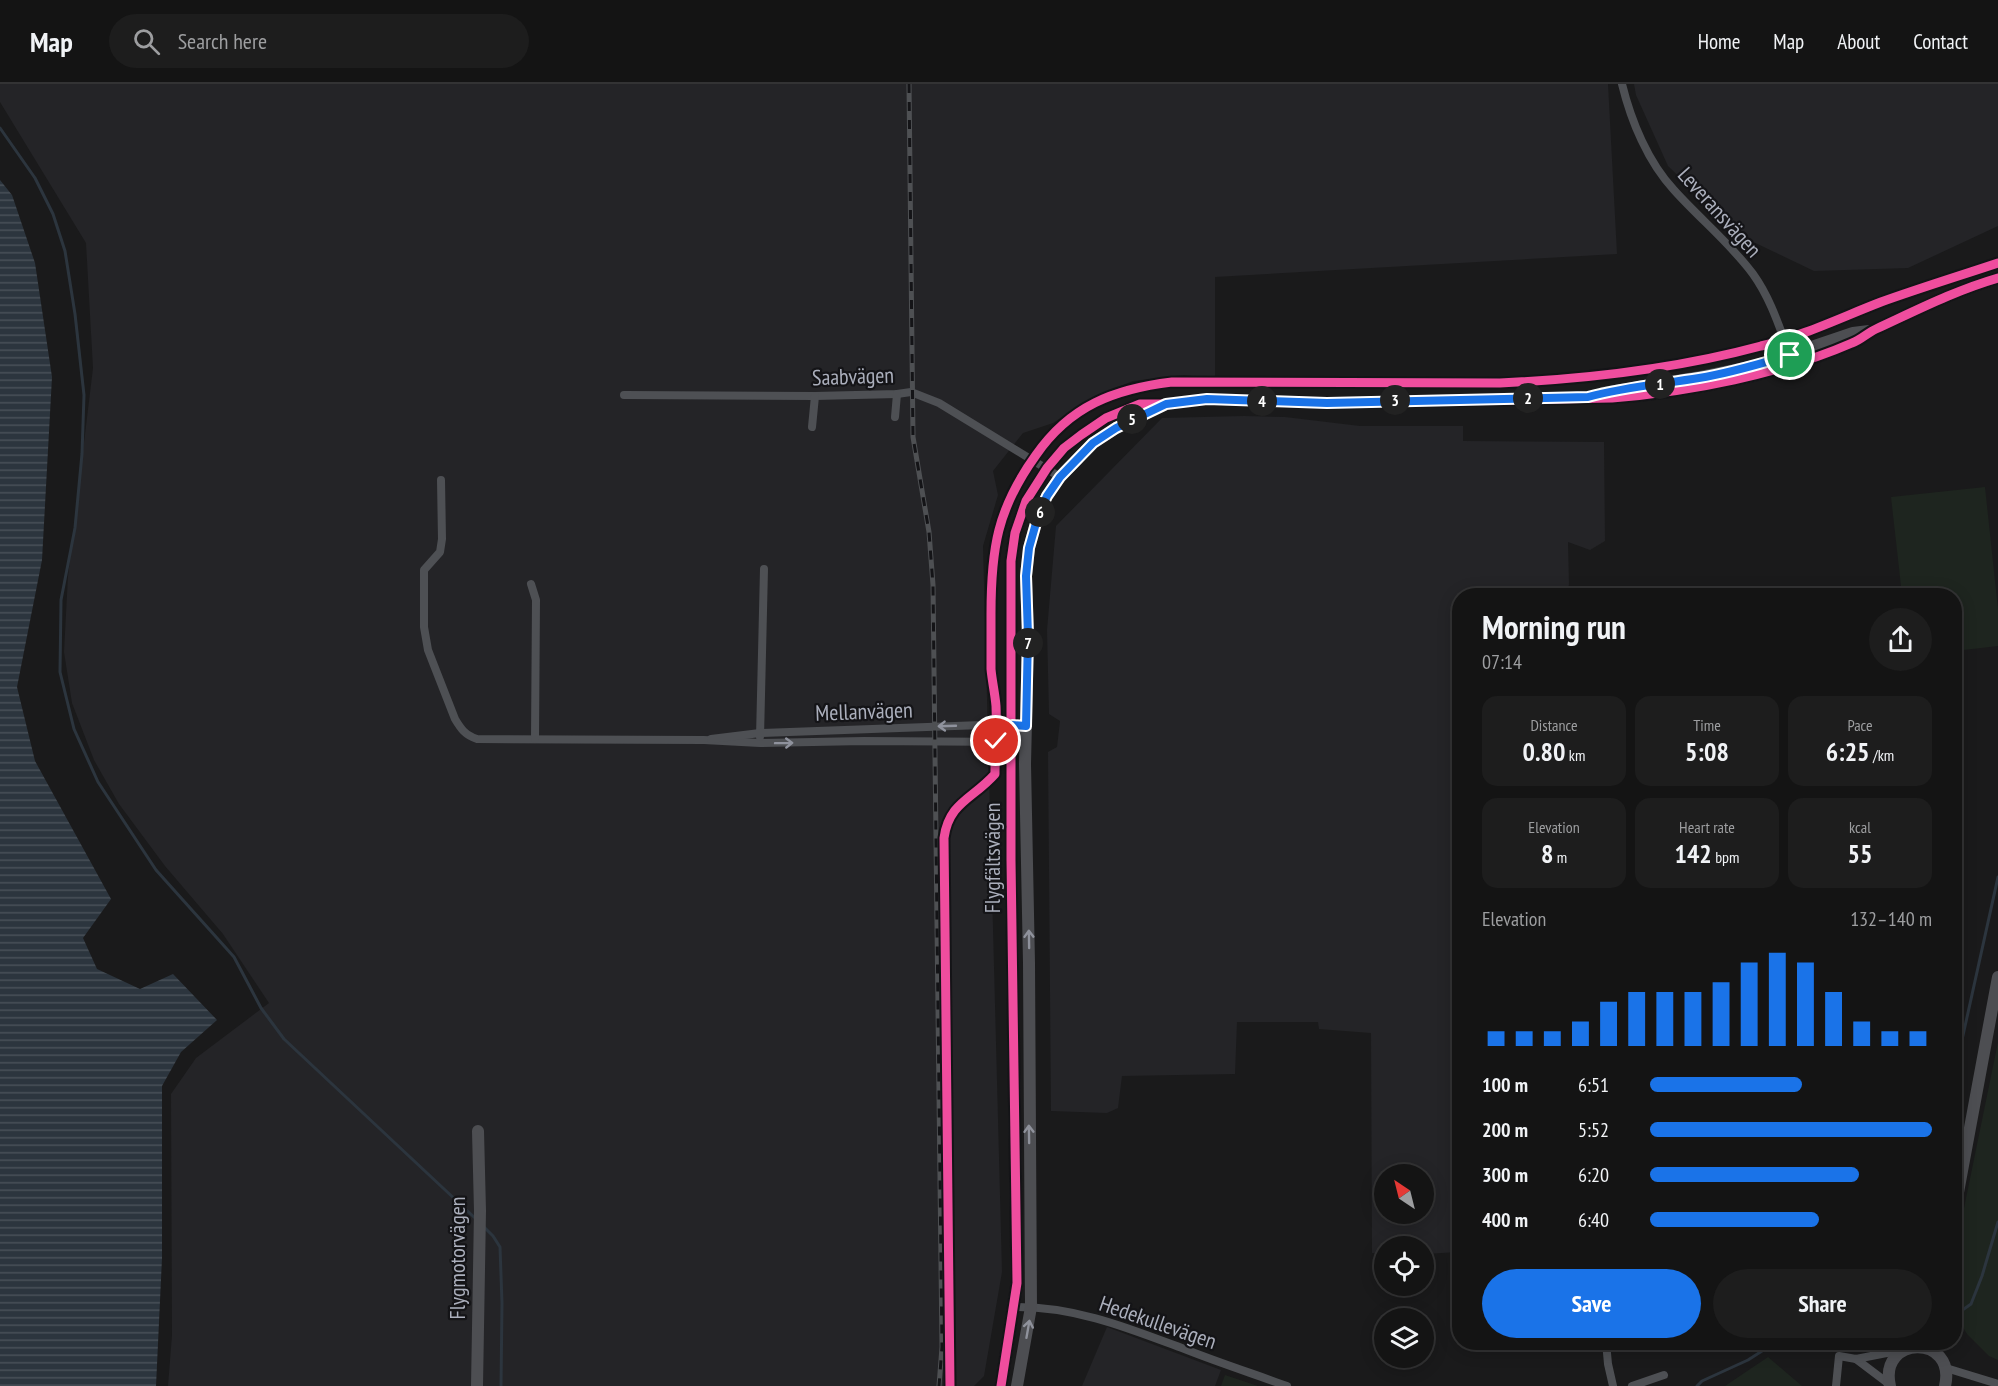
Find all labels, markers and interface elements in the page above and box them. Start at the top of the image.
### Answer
search box [109,14,529,68]
text: Map [30,23,73,60]
icon: search [130,25,163,58]
text: Search here [178,27,267,55]
text: Home [1698,28,1740,55]
text: Map [1773,28,1804,55]
text: About [1837,28,1880,55]
text: Contact [1913,28,1968,55]
street label: Leveransvägen [1672,161,1768,263]
pin [1764,329,1815,380]
icon: arrive [1773,338,1806,371]
street label: Saabvägen [812,361,894,391]
pin: 1 [1645,369,1675,399]
text: 1 [1656,374,1664,394]
pin: 2 [1513,383,1543,413]
pin: 3 [1380,385,1410,415]
pin: 4 [1247,386,1277,416]
text: 2 [1524,388,1532,408]
text: 3 [1391,390,1399,410]
text: 4 [1258,391,1266,411]
pin: 5 [1117,404,1147,434]
text: 5 [1128,409,1136,429]
pin: 6 [1025,497,1055,527]
text: 6 [1036,502,1044,522]
text: Morning run [1482,605,1626,648]
button: share [1869,608,1932,671]
pin: 7 [1013,628,1043,658]
text: 7 [1024,633,1032,653]
text: 07:14 [1482,649,1522,675]
street label: Mellanvägen [815,695,913,727]
pin [970,715,1021,766]
text: Distance [1530,715,1578,735]
text: Time [1693,715,1721,735]
text: Pace [1847,715,1873,735]
one-way arrow [937,721,957,732]
icon: check [979,724,1012,757]
text: 0.80 [1523,735,1565,768]
text: 5:08 [1685,735,1729,768]
text: 6:25 [1826,735,1870,768]
one-way arrow [773,737,793,748]
text: km [1565,745,1585,765]
text: /km [1870,745,1894,765]
street label: Flygfältsvägen [978,803,1006,913]
text: Elevation [1528,817,1580,837]
text: Heart rate [1679,817,1735,837]
text: kcal [1849,817,1871,837]
text: 8 [1541,837,1553,870]
text: 142 [1674,837,1712,870]
text: 55 [1848,837,1872,870]
text: m [1553,847,1567,867]
text: bpm [1712,847,1740,867]
text: Elevation [1482,906,1546,932]
text: 132–140 m [1850,906,1932,932]
one-way arrow [1023,929,1035,949]
text: 100 m [1482,1072,1528,1098]
text: 6:51 [1578,1072,1609,1098]
text: 200 m [1482,1117,1528,1143]
text: 5:52 [1578,1117,1609,1143]
one-way arrow [1023,1124,1035,1144]
text: 300 m [1482,1162,1528,1188]
text: 6:20 [1578,1162,1609,1188]
north arrow [1374,1164,1434,1224]
map controls [1374,1164,1434,1368]
street label: Flygmotorvägen [443,1197,471,1319]
text: 400 m [1482,1207,1528,1233]
text: 6:40 [1578,1207,1609,1233]
button: locate [1374,1236,1434,1296]
button: Save [1482,1269,1701,1338]
button: Share [1713,1269,1932,1338]
street label: Hedekullevägen [1096,1289,1220,1355]
button: layers [1374,1308,1434,1368]
one-way arrow [1022,1319,1033,1339]

